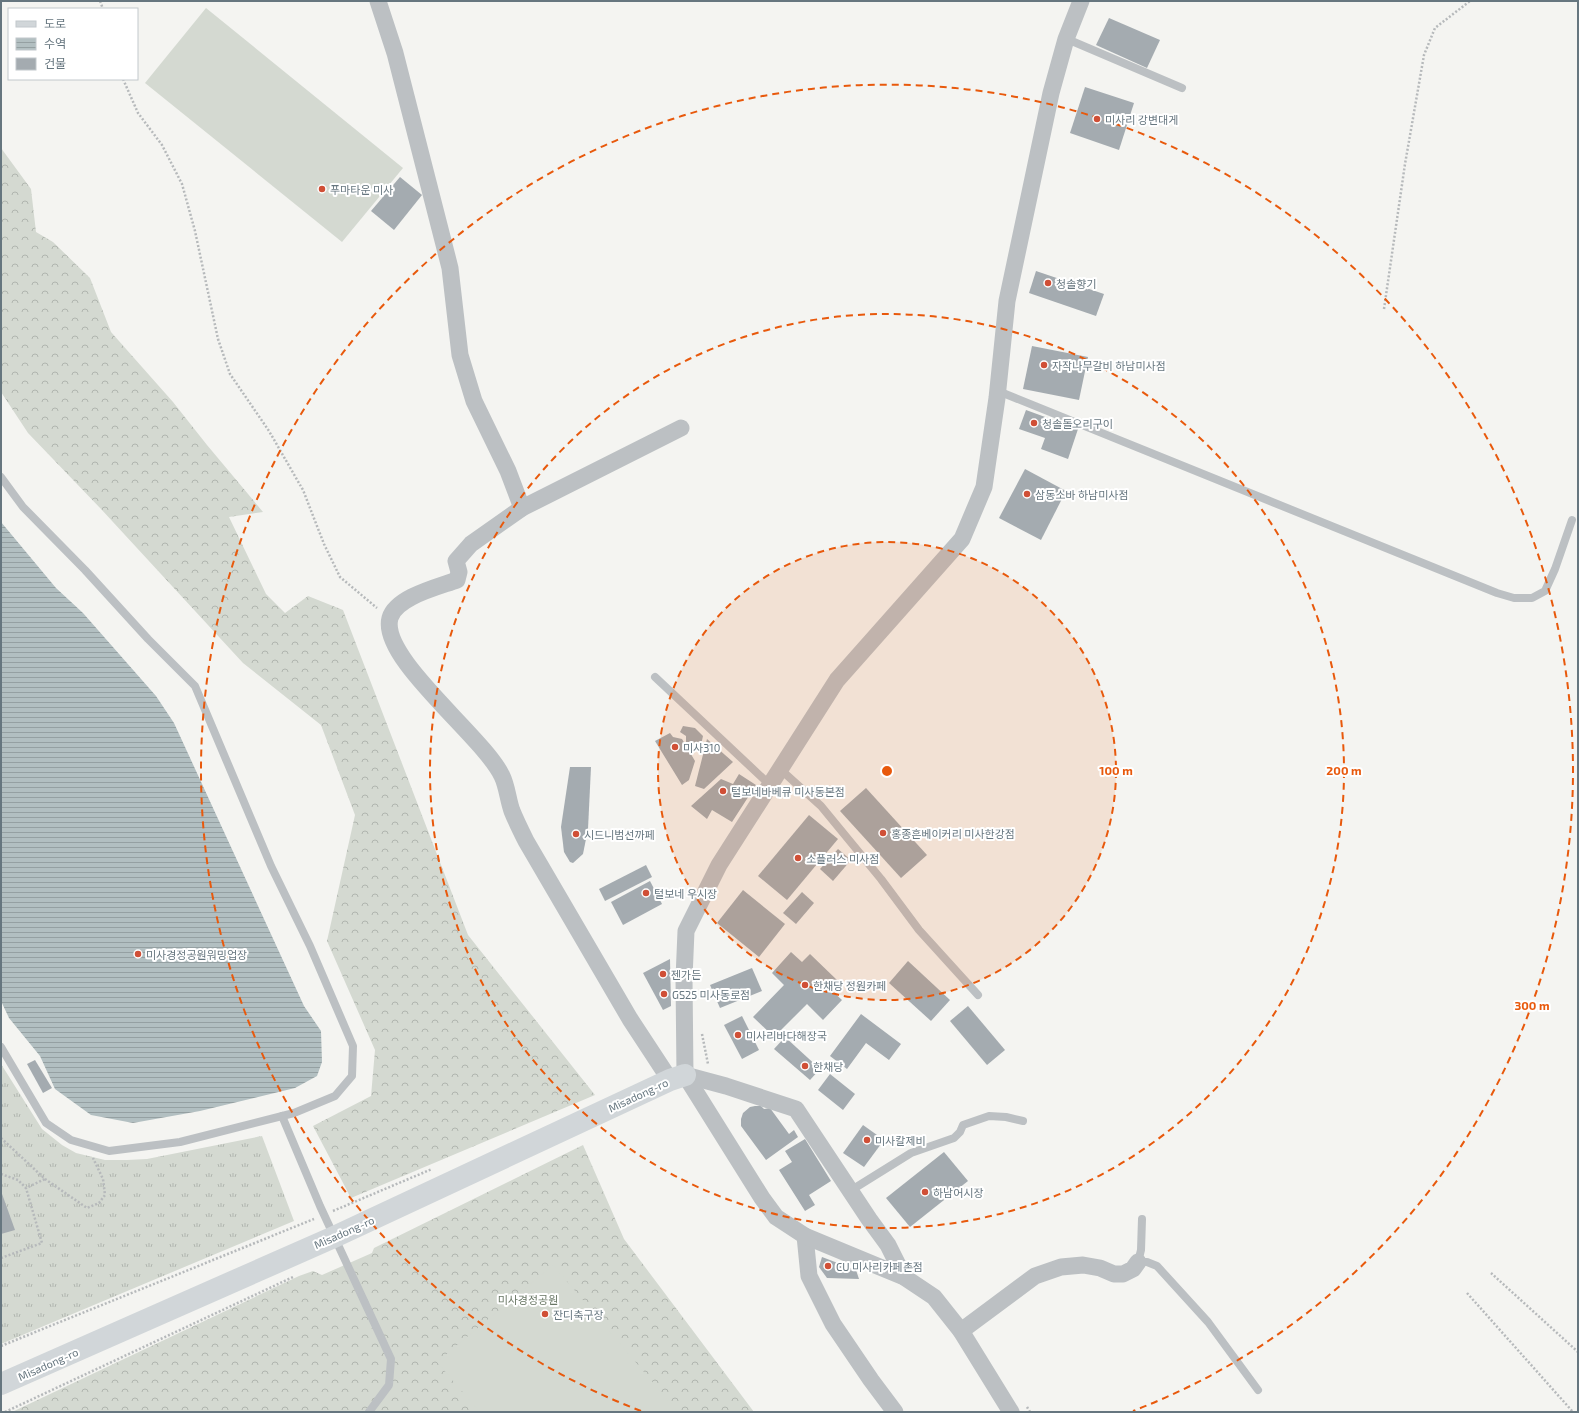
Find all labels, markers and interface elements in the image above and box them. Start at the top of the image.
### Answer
legend [8,8,138,80]
text: 도로 [44,16,66,30]
text: 수역 [44,36,66,50]
text: 건물 [44,56,66,70]
place label: 미사리 강변대게 [1105,113,1178,126]
marker: 미사리 강변대게 [1092,114,1102,124]
place label: 푸마타운 미사 [330,183,393,196]
marker: 푸마타운 미사 [317,184,327,194]
place label: 청솔향기 [1056,277,1096,290]
marker: 청솔향기 [1043,278,1053,288]
place label: 자작나무갈비 하남미사점 [1052,359,1166,372]
marker: 자작나무갈비 하남미사점 [1039,360,1049,370]
place label: 청솔돌오리구이 [1042,417,1113,430]
marker: 청솔돌오리구이 [1029,418,1039,428]
place label: 삼동소바 하남미사점 [1035,488,1129,501]
marker: 삼동소바 하남미사점 [1022,489,1032,499]
place label: 미사310 [683,741,720,754]
marker: 미사310 [670,742,680,752]
text: 100 m [1099,763,1133,777]
text: 200 m [1326,763,1362,777]
centre of rings [880,764,894,778]
place label: 털보네바베큐 미사동본점 [731,785,845,798]
marker: 털보네바베큐 미사동본점 [718,786,728,796]
place label: 홍종흔베이커리 미사한강점 [891,827,1015,840]
place label: 시드니범선까페 [584,828,655,841]
marker: 홍종흔베이커리 미사한강점 [878,828,888,838]
marker: 시드니범선까페 [571,829,581,839]
place label: 소플러스 미사점 [806,852,879,865]
marker: 소플러스 미사점 [793,853,803,863]
place label: 털보네 우시장 [654,887,717,900]
marker: 털보네 우시장 [641,888,651,898]
place label: 미사경정공원워밍업장 [146,948,247,961]
marker: 미사경정공원워밍업장 [133,949,143,959]
place label: 젠가든 [671,968,701,981]
marker: 젠가든 [658,969,668,979]
place label: 한채당 정원카페 [813,979,886,992]
marker: 한채당 정원카페 [800,980,810,990]
place label: GS25 미사동로점 [672,988,750,1001]
marker: GS25 미사동로점 [659,989,669,999]
text: 300 m [1514,998,1550,1012]
place label: 미사리바다해장국 [746,1029,827,1042]
marker: 미사리바다해장국 [733,1030,743,1040]
place label: 한채당 [813,1060,843,1073]
marker: 한채당 [800,1061,810,1071]
street label: Misadong-ro [606,1075,670,1115]
place label: 미사칼제비 [875,1134,926,1147]
marker: 미사칼제비 [862,1135,872,1145]
place label: 하남어시장 [933,1186,984,1199]
marker: 하남어시장 [920,1187,930,1197]
street label: Misadong-ro [312,1213,376,1251]
place label: CU 미사리카페촌점 [836,1260,923,1273]
marker: CU 미사리카페촌점 [823,1261,833,1271]
park label: 미사경정공원 [498,1293,558,1306]
place label: 잔디축구장 [553,1308,604,1321]
marker: 잔디축구장 [540,1309,550,1319]
street label: Misadong-ro [16,1345,80,1383]

